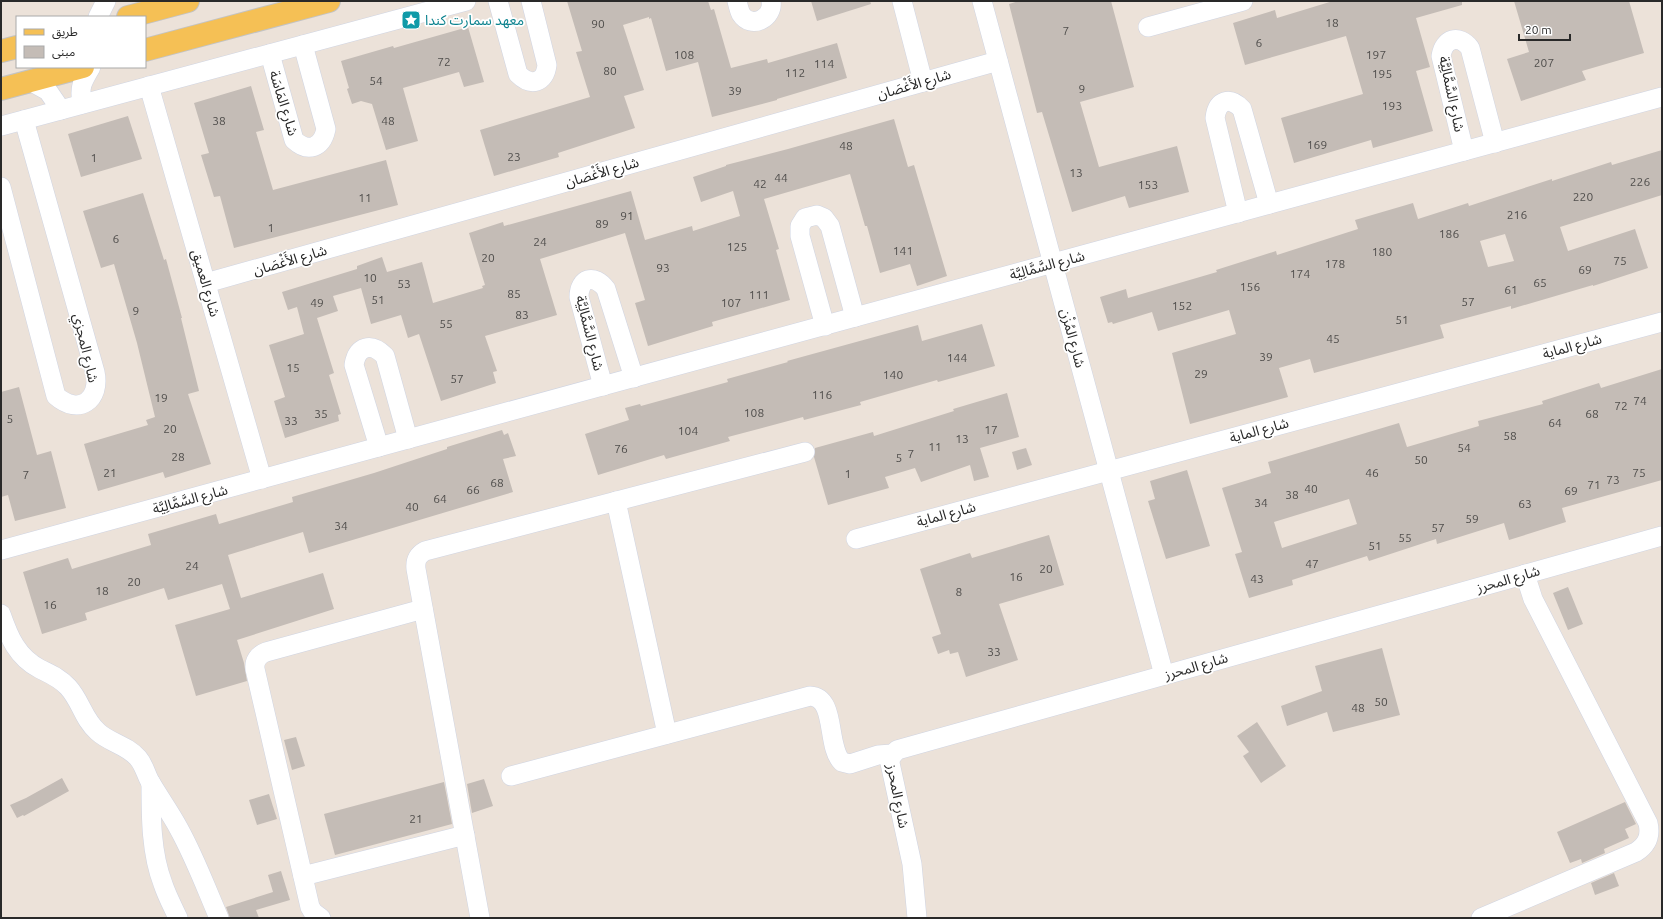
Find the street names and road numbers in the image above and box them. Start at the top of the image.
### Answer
street label: شارع السَّمَّالِيَّة [1433,55,1468,134]
street label: شارع الأَغْصَان [875,64,954,105]
street label: شارع المَاسَة [264,68,302,138]
street label: شارع الأَغْصَان [563,152,642,193]
street label: شارع الأَغْصَان [251,240,330,281]
street label: شارع العميق [186,247,223,319]
street label: شارع السَّمَّالِيَّة [1008,247,1087,286]
street label: شارع السَّمَّالِيَّة [570,294,607,373]
street label: شارع المُزْن [1055,307,1089,370]
street label: شارع المجزي [67,312,102,385]
street label: شارع الماية [1541,330,1604,364]
street label: شارع الماية [1228,414,1291,448]
street label: شارع السَّمَّالِيَّة [151,481,230,520]
street label: شارع الماية [915,498,978,532]
street label: شارع المحرز [1474,562,1542,599]
street label: شارع المحرز [1162,649,1230,686]
street label: شارع المحرز [881,762,912,830]

